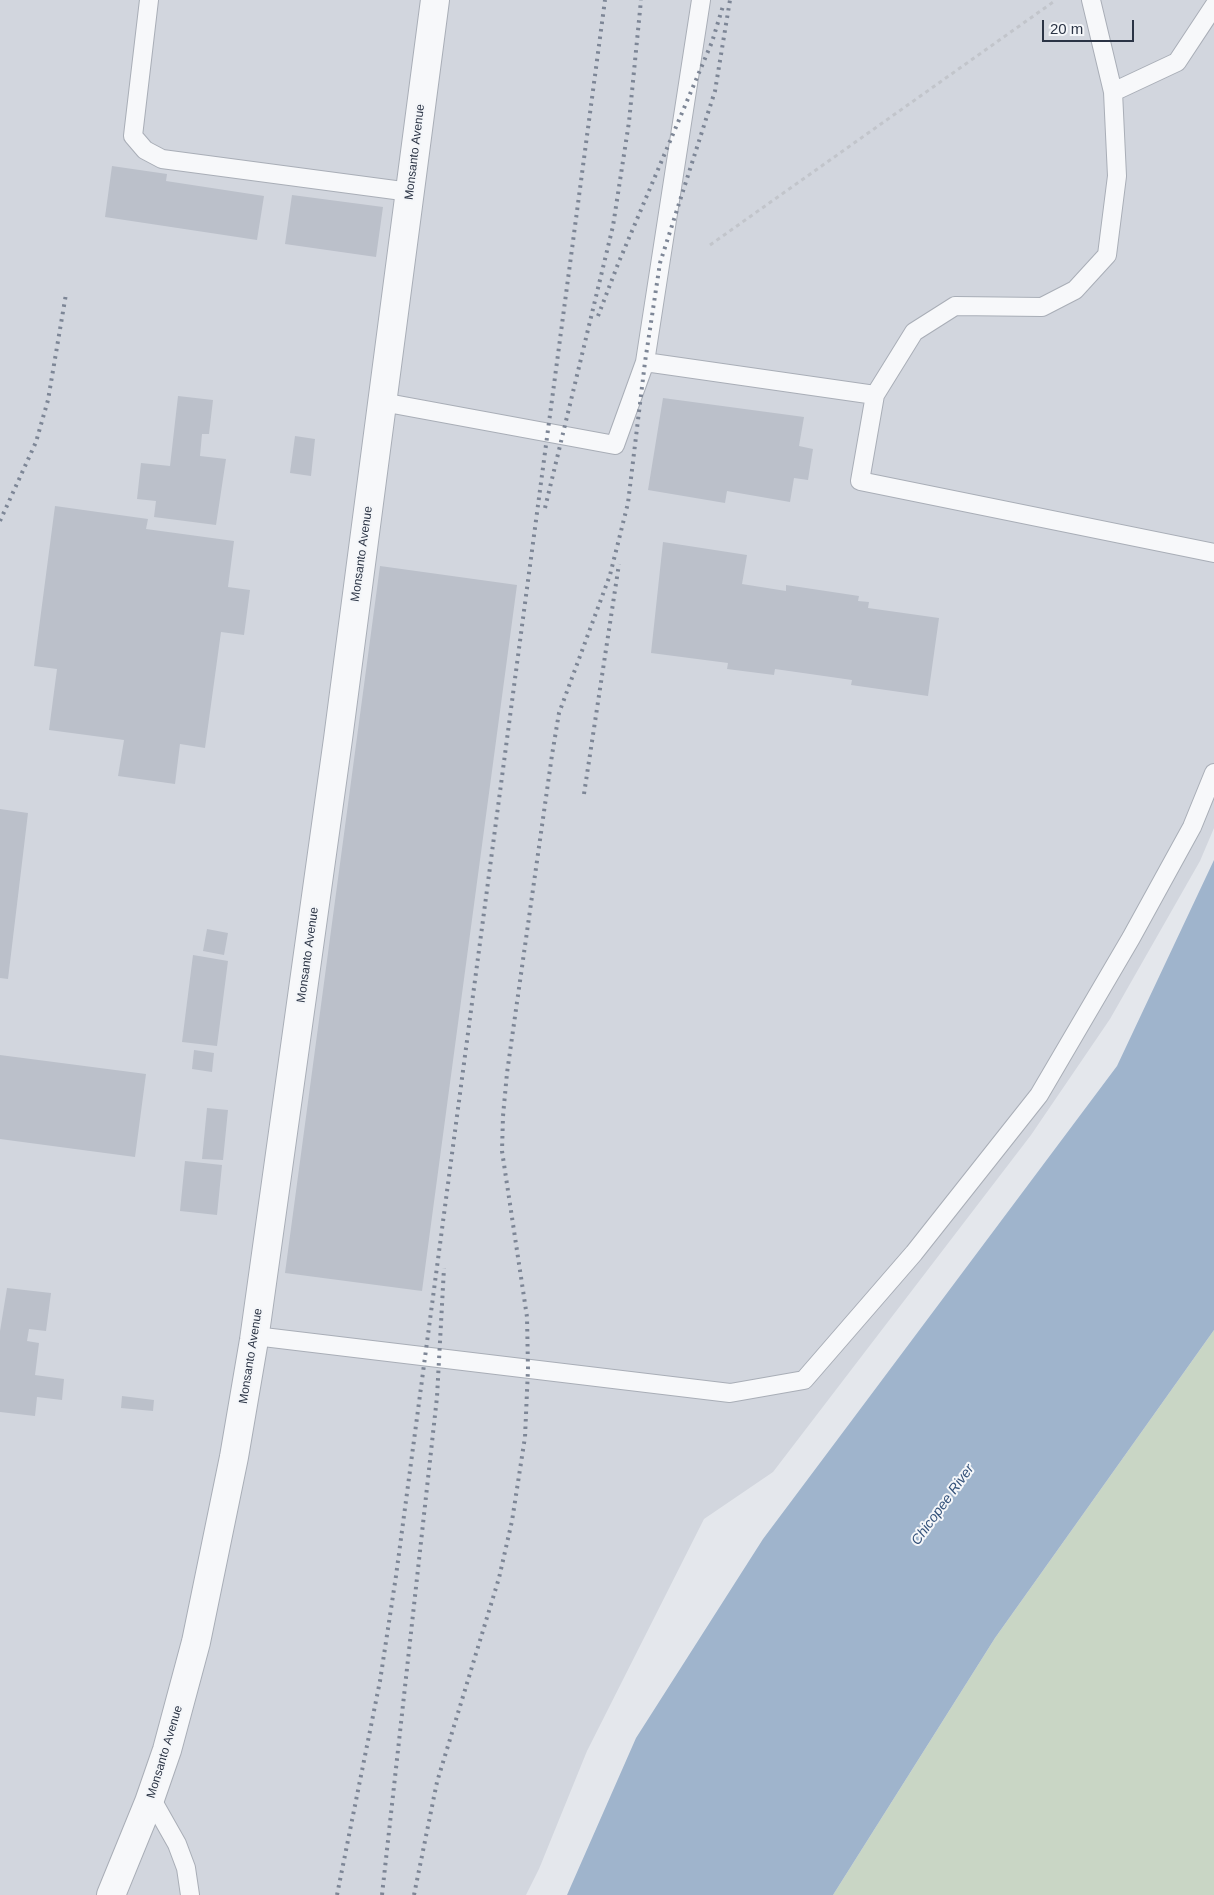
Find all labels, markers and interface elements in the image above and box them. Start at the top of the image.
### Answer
scale bar [1044,10,1136,42]
text: 20 m [1050,20,1083,37]
street label: Monsanto Avenue [402,103,428,201]
street label: Monsanto Avenue [348,505,376,603]
street label: Monsanto Avenue [294,906,322,1004]
street label: Monsanto Avenue [236,1307,266,1405]
water label: Chicopee River [908,1461,978,1549]
street label: Monsanto Avenue [144,1704,186,1800]

